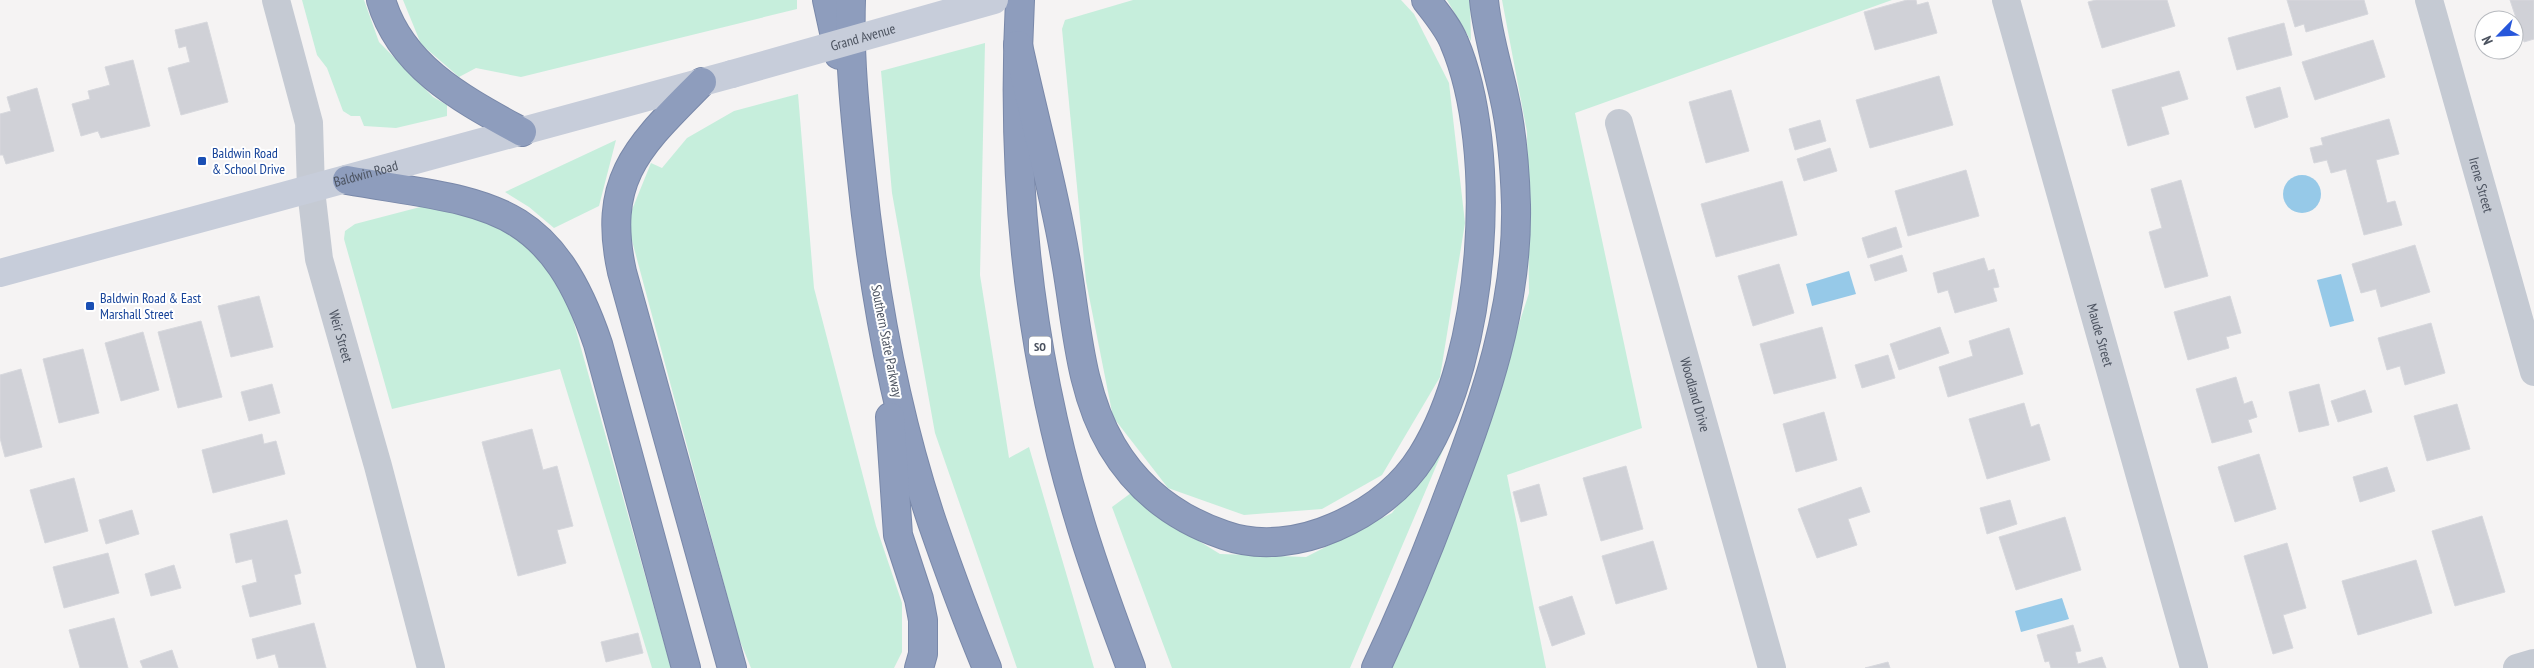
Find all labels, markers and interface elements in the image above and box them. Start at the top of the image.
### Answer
north arrow [2474,10,2524,60]
street label: Grand Avenue [828,19,898,55]
text: N [2477,33,2497,47]
place label: Baldwin Road & School Drive [212,144,285,178]
marker: Baldwin Road & School Drive [196,155,208,167]
street label: Irene Street [2465,155,2498,215]
street label: Baldwin Road [332,156,400,191]
street label: Southern State Parkway [867,283,907,400]
place label: Baldwin Road & East Marshall Street [100,289,201,323]
marker: Baldwin Road & East Marshall Street [84,300,96,312]
street label: Maude Street [2083,302,2118,369]
street label: Weir Street [325,308,357,364]
road number: SO [1029,336,1051,356]
street label: Woodland Drive [1676,355,1714,434]

